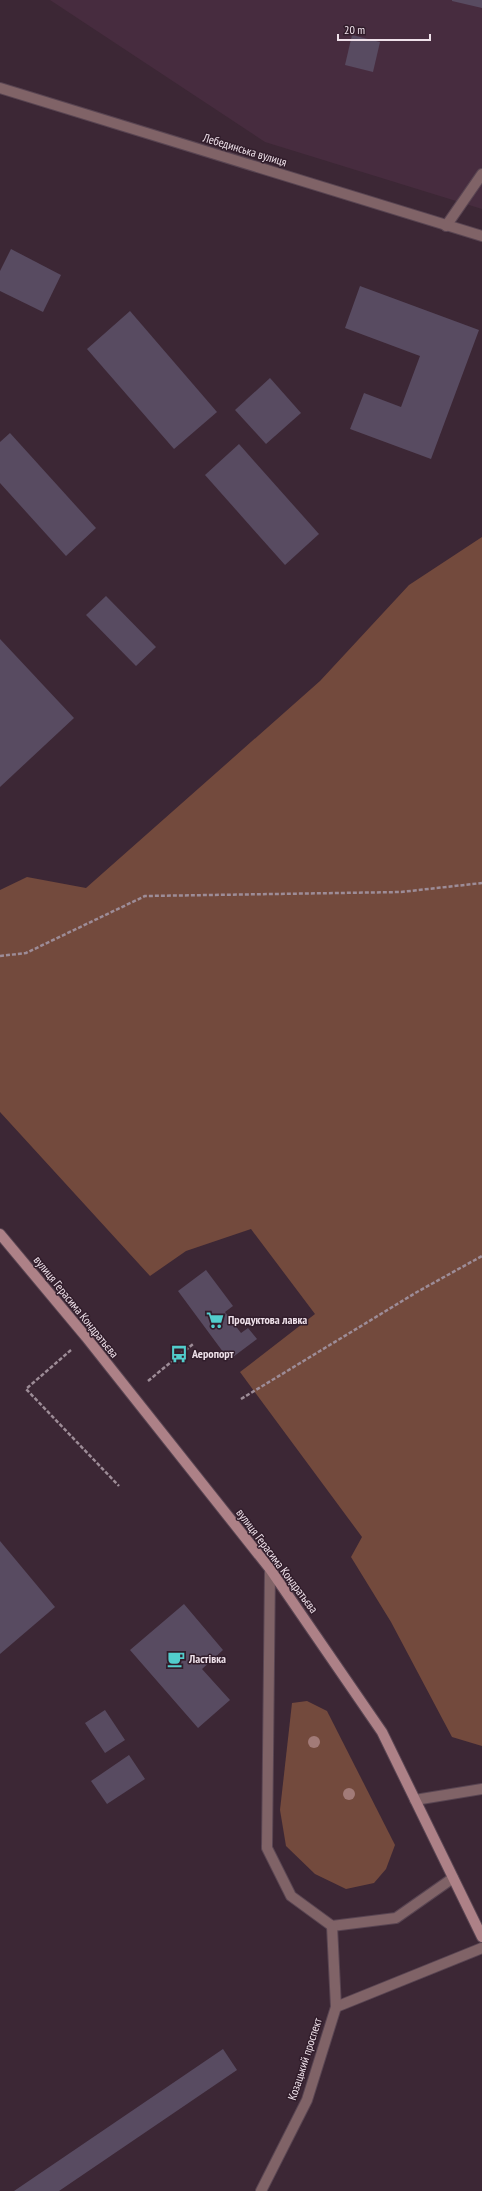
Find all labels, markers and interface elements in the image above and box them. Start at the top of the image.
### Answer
scale bar [338,16,430,42]
text: 20 m [344,22,365,37]
street label: Лебединська вулиця [201,129,289,169]
street label: вулиця Герасима Кондратьєва [31,1253,122,1361]
supermarket icon: Продуктова лавка [205,1310,225,1330]
place label: Продуктова лавка [228,1312,307,1327]
bus stop icon: Аеропорт [169,1344,189,1364]
place label: Аеропорт [191,1346,235,1361]
street label: вулиця Герасима Кондратьєва [233,1506,322,1616]
cafe icon: Ластівка [166,1649,186,1669]
place label: Ластівка [188,1651,226,1666]
street label: Козацький проспект [284,2016,325,2102]

